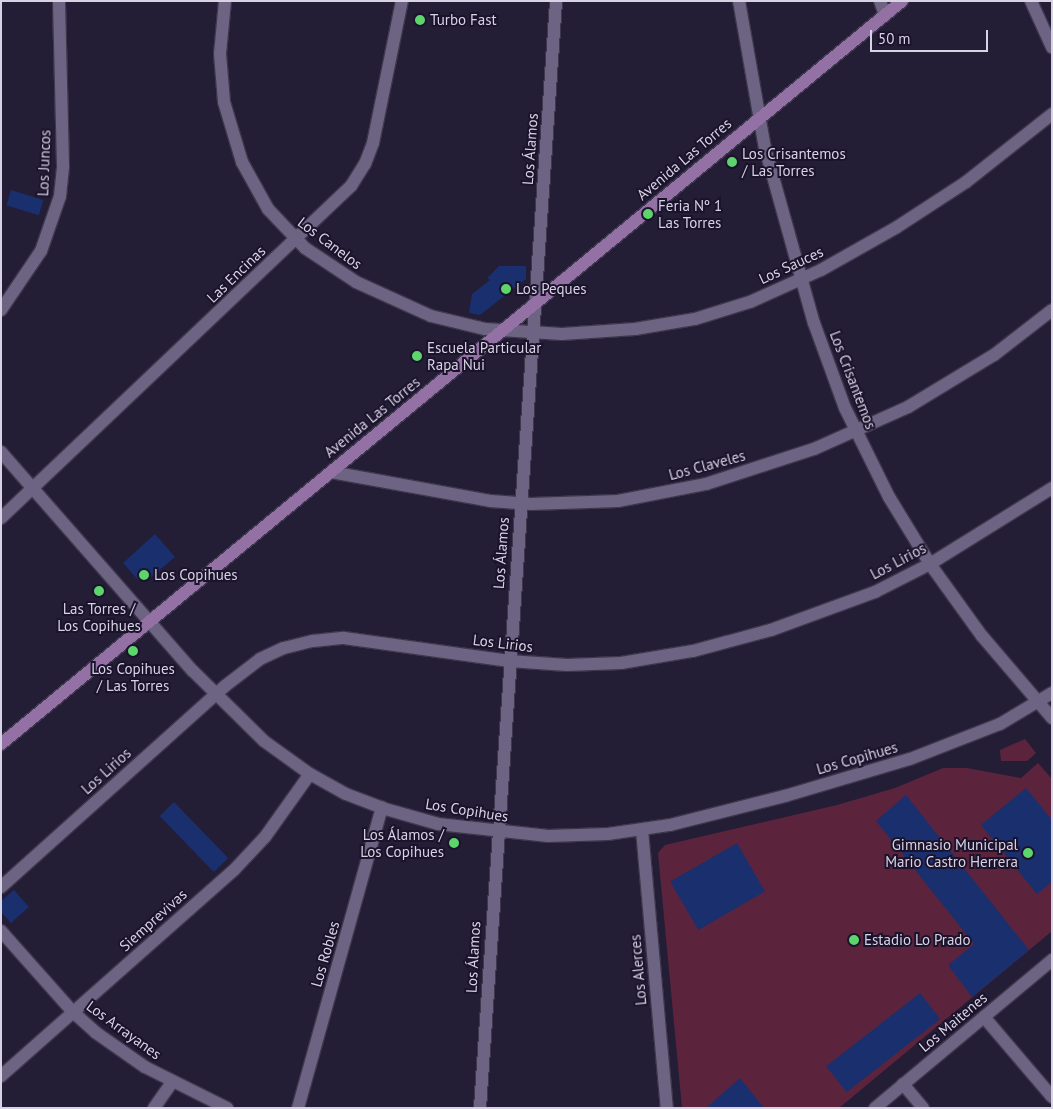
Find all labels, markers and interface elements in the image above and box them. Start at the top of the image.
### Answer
place label: Turbo Fast [430,11,497,29]
marker: Turbo Fast [414,14,426,26]
scale bar [873,20,990,52]
text: 50 m [878,29,911,48]
street label: Los Álamos [518,112,542,186]
street label: Avenida Las Torres [633,114,735,204]
street label: Los Juncos [34,129,54,197]
place label: Los Crisantemos / Las Torres [742,144,846,179]
marker: Los Crisantemos / Las Torres [726,156,738,168]
place label: Feria Nº 1 Las Torres [658,196,722,231]
marker: Feria Nº 1 Las Torres [642,208,654,220]
street label: Los Canelos [294,213,366,273]
street label: Las Encinas [203,242,269,306]
street label: Los Sauces [756,242,826,288]
place label: Los Peques [516,280,587,298]
marker: Los Peques [500,283,512,295]
street label: Los Crisantemos [826,328,880,432]
place label: Escuela Particular Rapa Nui [427,338,541,373]
marker: Escuela Particular Rapa Nui [411,350,423,362]
street label: Avenida Las Torres [320,373,424,461]
street label: Los Claveles [667,446,747,484]
street label: Los Álamos [489,516,513,590]
street label: Los Lirios [867,539,929,583]
place label: Los Copihues [154,566,238,584]
marker: Los Copihues [138,569,150,581]
marker: Las Torres / Los Copihues [93,585,105,597]
place label: Las Torres / Los Copihues [57,599,141,634]
street label: Los Lirios [472,630,534,656]
marker: Los Copihues / Las Torres [127,645,139,657]
place label: Los Copihues / Las Torres [91,659,175,694]
street label: Los Copihues [814,738,900,778]
street label: Los Lirios [78,744,134,798]
street label: Los Copihues [424,795,510,825]
place label: Los Álamos / Los Copihues [360,825,444,860]
place label: Gimnasio Municipal Mario Castro Herrera [885,835,1018,870]
marker: Los Álamos / Los Copihues [448,837,460,849]
marker: Gimnasio Municipal Mario Castro Herrera [1022,847,1034,859]
street label: Siemprevivas [116,885,190,955]
street label: Los Robles [307,919,343,989]
street label: Los Álamos [462,920,484,994]
place label: Estadio Lo Prado [864,931,970,949]
street label: Los Alerces [626,934,650,1006]
marker: Estadio Lo Prado [848,934,860,946]
street label: Los Maitenes [915,988,991,1056]
street label: Los Arrayanes [83,997,165,1063]

